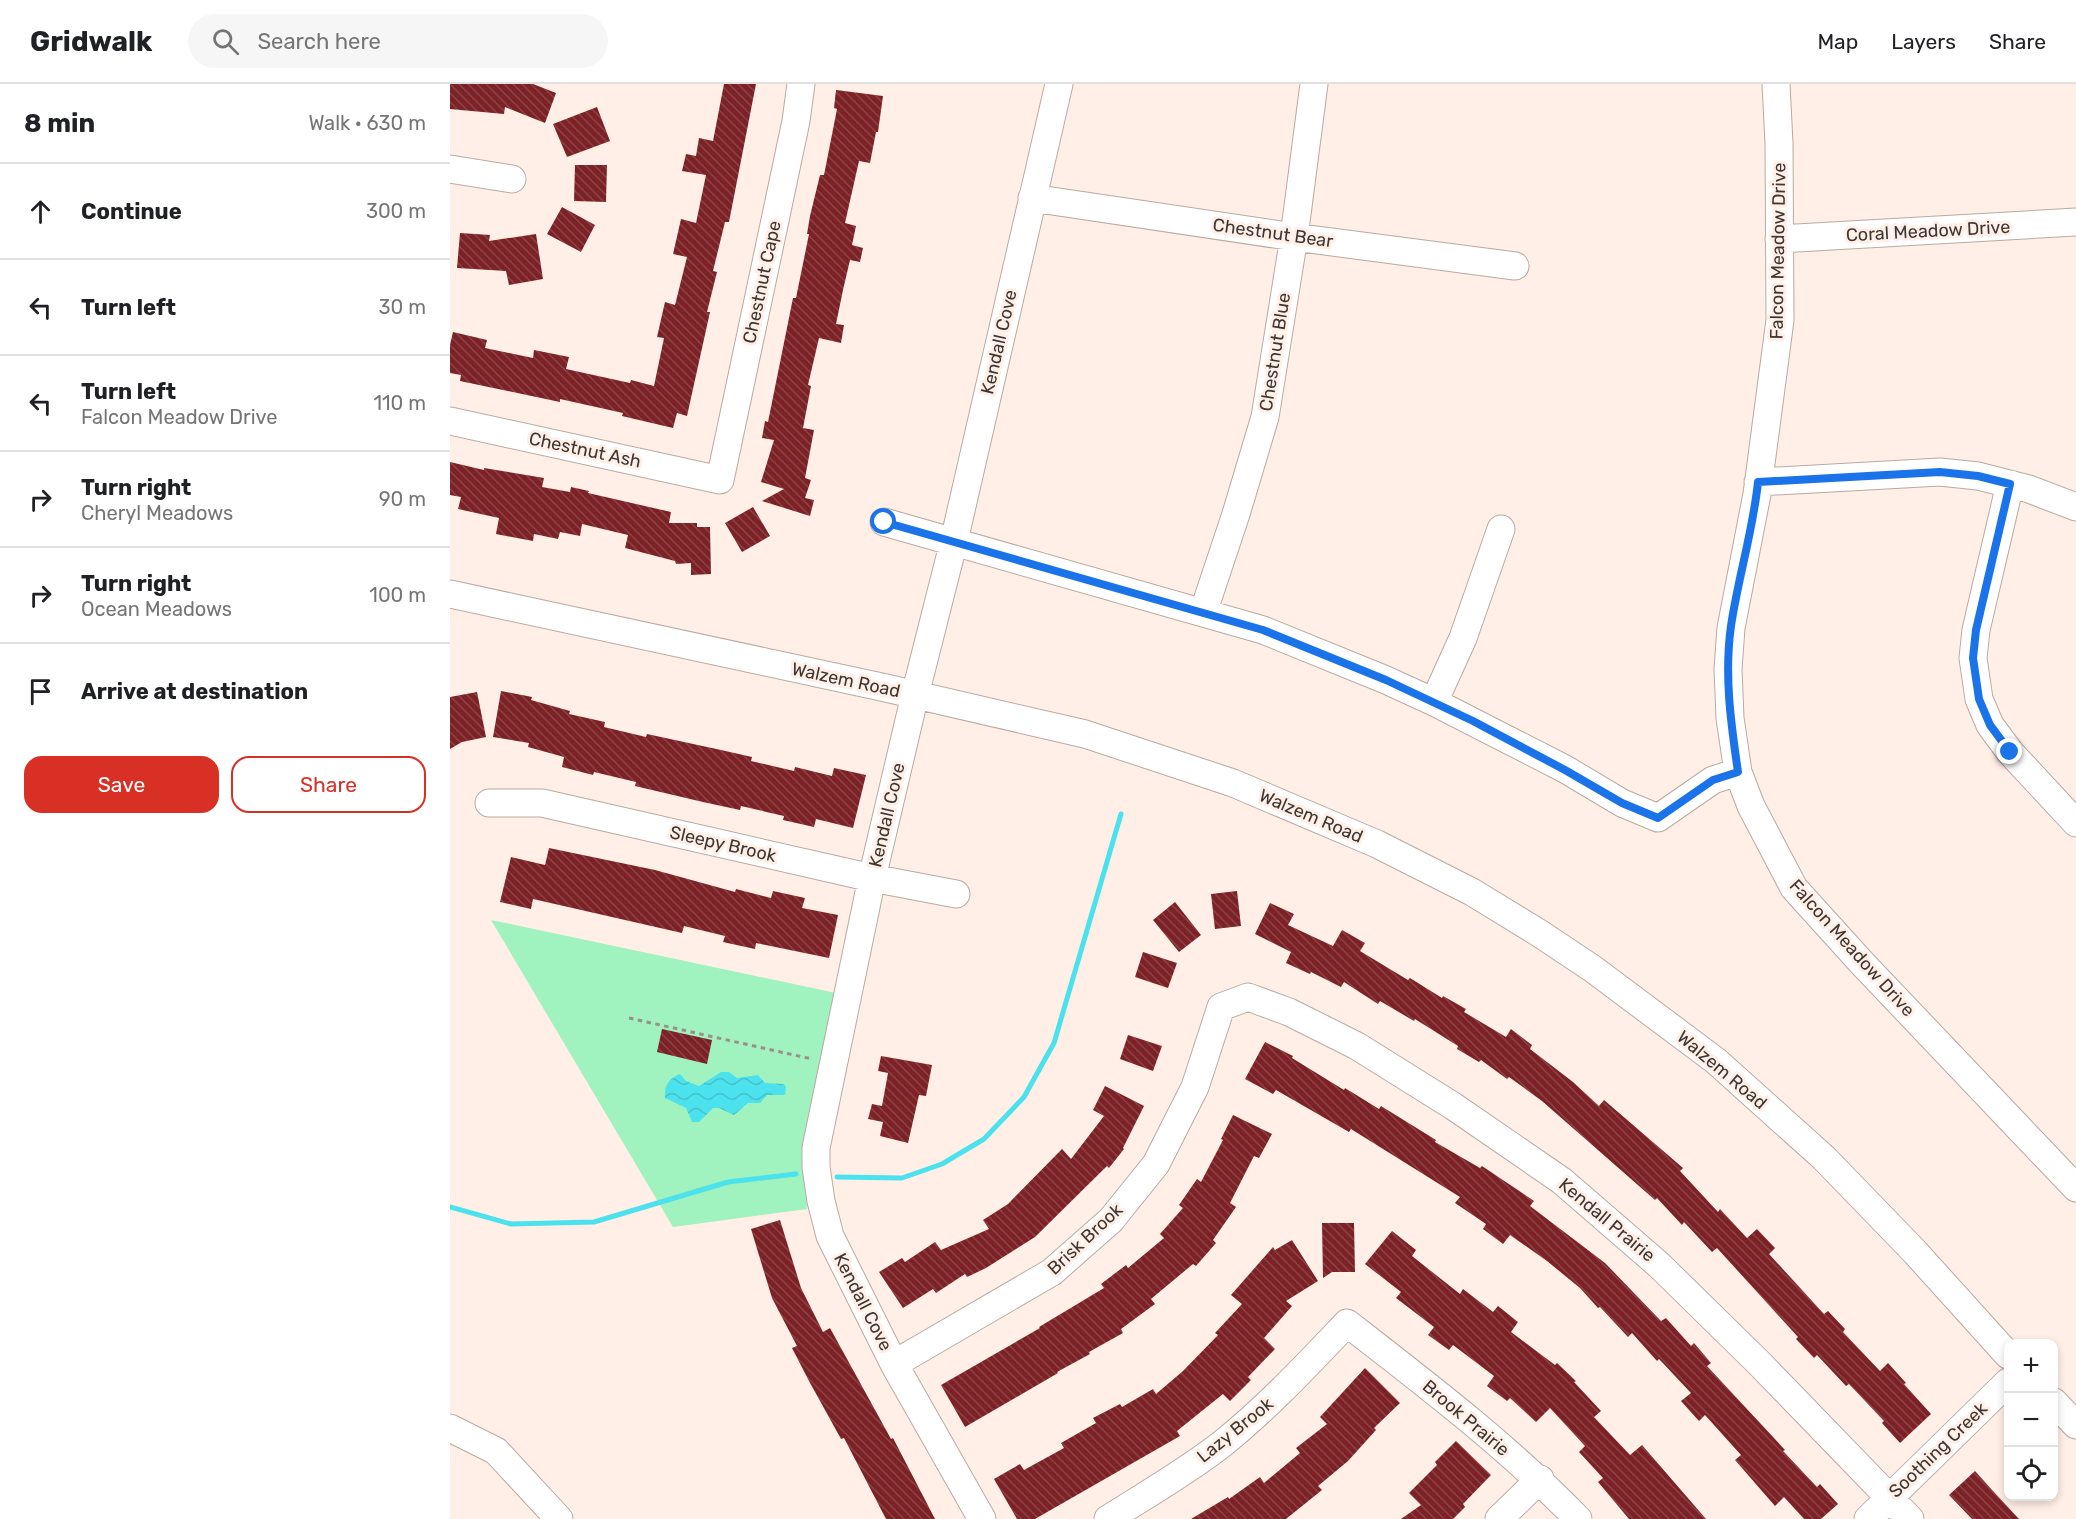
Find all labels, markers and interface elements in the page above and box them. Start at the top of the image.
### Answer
search box [188,14,608,68]
text: Gridwalk [30,25,152,58]
icon: search [209,25,242,58]
text: Search here [257,28,381,55]
text: Map [1817,29,1858,54]
text: Layers [1891,29,1956,54]
text: Share [1989,29,2046,54]
text: 8 min [24,108,95,139]
text: Walk · 630 m [309,111,426,135]
street label: Falcon Meadow Drive [1765,162,1791,340]
icon: ahead [24,195,57,228]
text: Continue [81,198,182,225]
text: 300 m [366,199,426,223]
street label: Chestnut Bear [1211,214,1335,252]
street label: Coral Meadow Drive [1845,216,2011,246]
street label: Chestnut Cape [738,218,786,346]
street label: Kendall Cove [976,288,1022,396]
icon: left [24,291,57,324]
street label: Chestnut Blue [1255,291,1295,413]
text: Turn left [81,294,176,321]
text: 30 m [379,295,426,319]
text: Turn left [81,378,176,405]
icon: left [24,387,57,420]
text: 110 m [374,391,426,415]
text: Falcon Meadow Drive [81,405,277,429]
street label: Chestnut Ash [527,427,643,473]
text: Turn right [81,474,191,501]
icon: right [24,483,57,516]
text: 90 m [379,487,426,511]
text: Cheryl Meadows [81,501,233,525]
route start [870,508,896,534]
text: Turn right [81,570,191,597]
icon: right [24,579,57,612]
text: 100 m [369,583,426,607]
text: Ocean Meadows [81,597,232,621]
street label: Walzem Road [790,658,902,702]
icon: arrive [24,675,57,708]
text: Arrive at destination [81,678,308,705]
route end [1996,738,2022,764]
button: Save [24,756,219,813]
button: Share [231,756,426,813]
street label: Kendall Cove [864,761,910,869]
street label: Walzem Road [1256,784,1366,848]
street label: Sleepy Brook [668,821,779,867]
street label: Falcon Meadow Drive [1785,875,1919,1021]
street label: Walzem Road [1673,1026,1771,1114]
street label: Kendall Prairie [1554,1173,1660,1267]
street label: Brisk Brook [1043,1198,1128,1279]
street label: Kendall Cove [829,1249,897,1355]
map controls [2004,1339,2058,1501]
button: + [2004,1339,2058,1393]
street label: Brook Prairie [1418,1375,1514,1461]
street label: Lazy Brook [1192,1392,1278,1467]
button: − [2004,1393,2058,1447]
street label: Soothing Creek [1884,1397,1992,1502]
button: locate [2004,1447,2058,1501]

